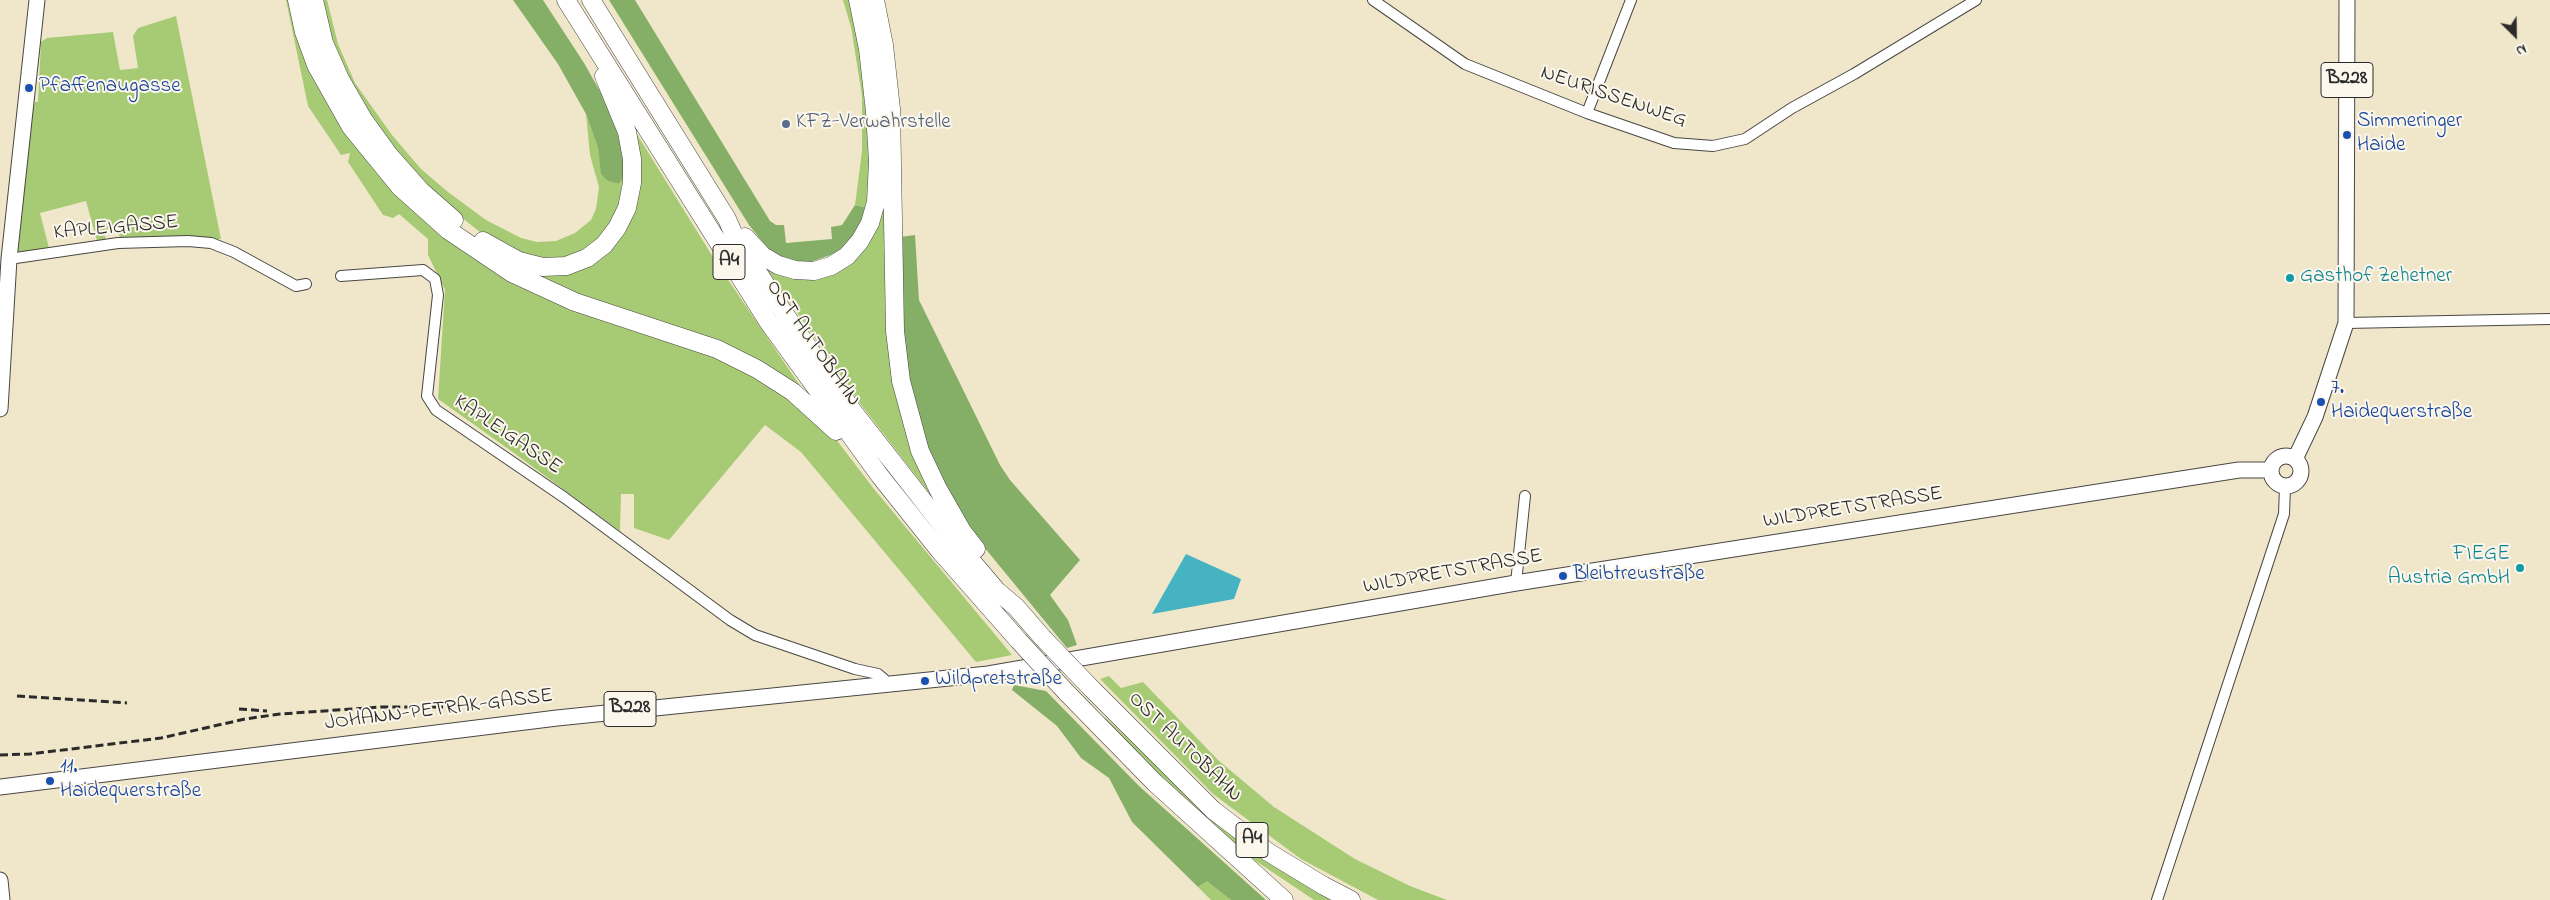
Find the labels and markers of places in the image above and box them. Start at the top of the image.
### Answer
place label: Pfaffenaugasse [39,75,181,101]
marker: Pfaffenaugasse [23,82,35,94]
place label: Simmeringer Haide [2357,110,2462,160]
place label: KFZ-Verwahrstelle [796,111,951,137]
marker: KFZ-Verwahrstelle [780,118,792,130]
marker: Simmeringer Haide [2341,129,2353,141]
place label: Gasthof Zehetner [2300,265,2452,291]
marker: Gasthof Zehetner [2284,272,2296,284]
place label: 7. Haidequerstraße [2331,377,2472,427]
marker: 7. Haidequerstraße [2315,396,2327,408]
place label: FIEGE Austria GmbH [2388,543,2510,593]
marker: FIEGE Austria GmbH [2514,562,2526,574]
place label: Bleibtreustraße [1573,563,1705,589]
marker: Bleibtreustraße [1557,570,1569,582]
place label: Wildpretstraße [935,668,1062,694]
marker: Wildpretstraße [919,675,931,687]
place label: 11. Haidequerstraße [60,756,201,806]
marker: 11. Haidequerstraße [44,775,56,787]

